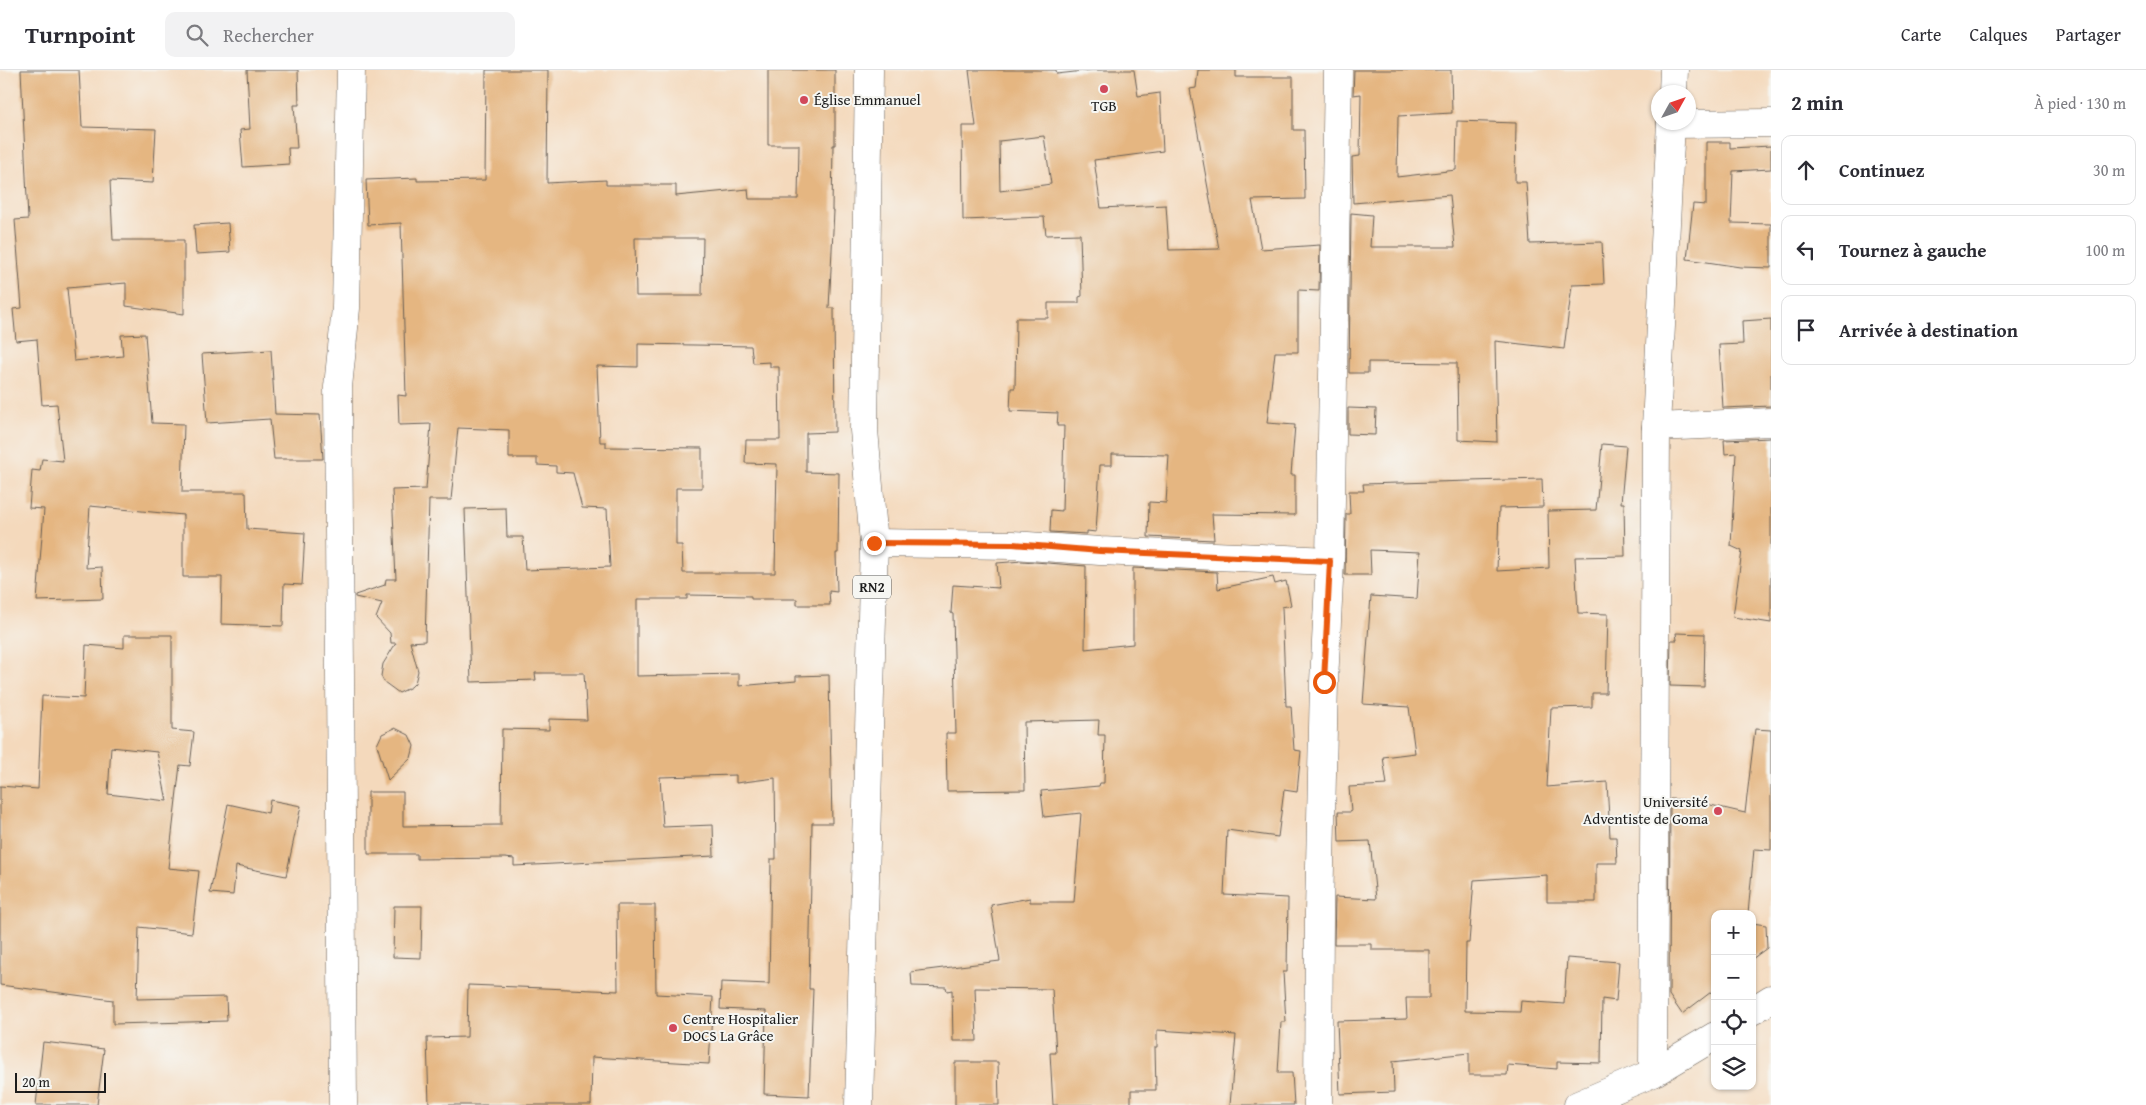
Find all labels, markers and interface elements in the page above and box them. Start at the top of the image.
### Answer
search box [165,12,515,57]
text: Turnpoint [25,17,135,52]
icon: search [183,21,211,49]
text: Rechercher [223,21,314,49]
text: Carte [1901,21,1942,48]
text: Calques [1970,21,2028,48]
text: Partager [2056,21,2121,48]
marker: TGB [1098,83,1110,95]
north arrow [1651,85,1696,130]
text: 2 min [1791,87,1843,118]
place label: Église Emmanuel [814,89,921,110]
text: À pied · 130 m [2034,91,2126,115]
marker: Église Emmanuel [798,94,810,106]
place label: TGB [1091,95,1117,116]
icon: ahead [1792,156,1820,184]
text: Continuez [1839,156,1925,184]
text: 30 m [2093,158,2125,182]
icon: left [1792,236,1820,264]
text: Tournez à gauche [1839,236,1987,264]
text: 100 m [2085,238,2125,262]
icon: arrive [1792,316,1820,344]
text: Arrivée à destination [1839,316,2018,344]
route end [863,532,886,555]
road number: RN2 [853,576,891,598]
route start [1313,671,1336,694]
place label: Université Adventiste de Goma [1583,791,1708,829]
marker: Université Adventiste de Goma [1712,805,1724,817]
map controls [1711,910,1756,1090]
button: + [1711,910,1756,955]
button: − [1711,955,1756,1000]
button: locate [1711,1000,1756,1045]
place label: Centre Hospitalier DOCS La Grâce [683,1008,798,1046]
marker: Centre Hospitalier DOCS La Grâce [667,1022,679,1034]
button: layers [1711,1045,1756,1090]
scale bar [15,1070,106,1093]
text: 20 m [22,1072,50,1092]

